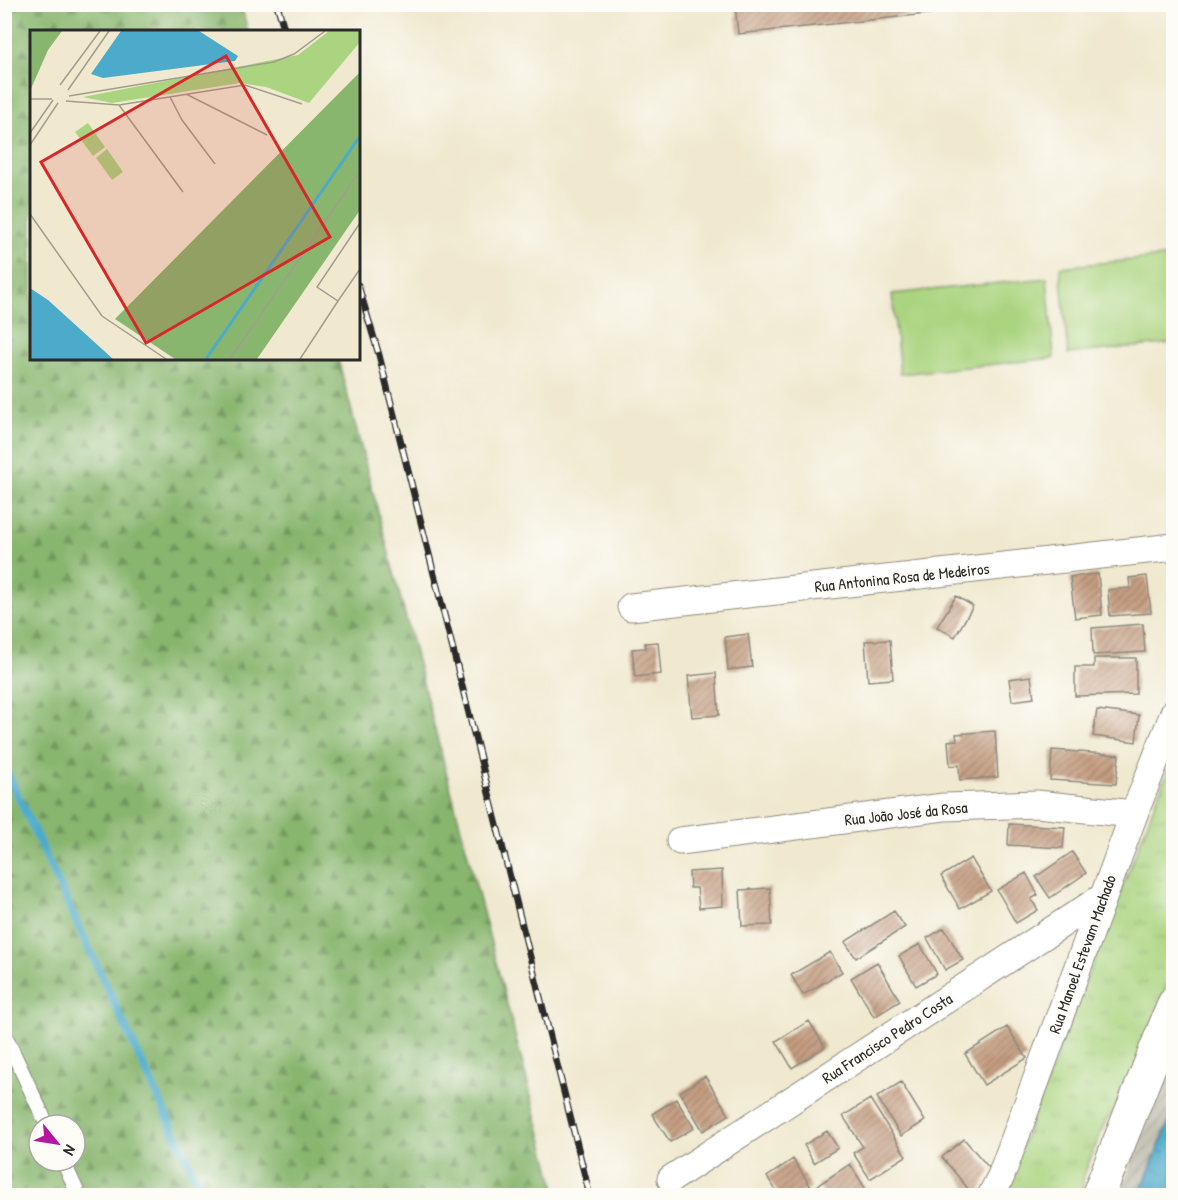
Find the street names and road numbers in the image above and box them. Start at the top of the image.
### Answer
street label: Rua Antonina Rosa de Medeiros [814,557,990,597]
street label: Rua João José da Rosa [844,796,968,830]
street label: Rua Manoel Estevam Machado [1043,871,1121,1036]
street label: Rua Francisco Pedro Costa [818,988,956,1088]

